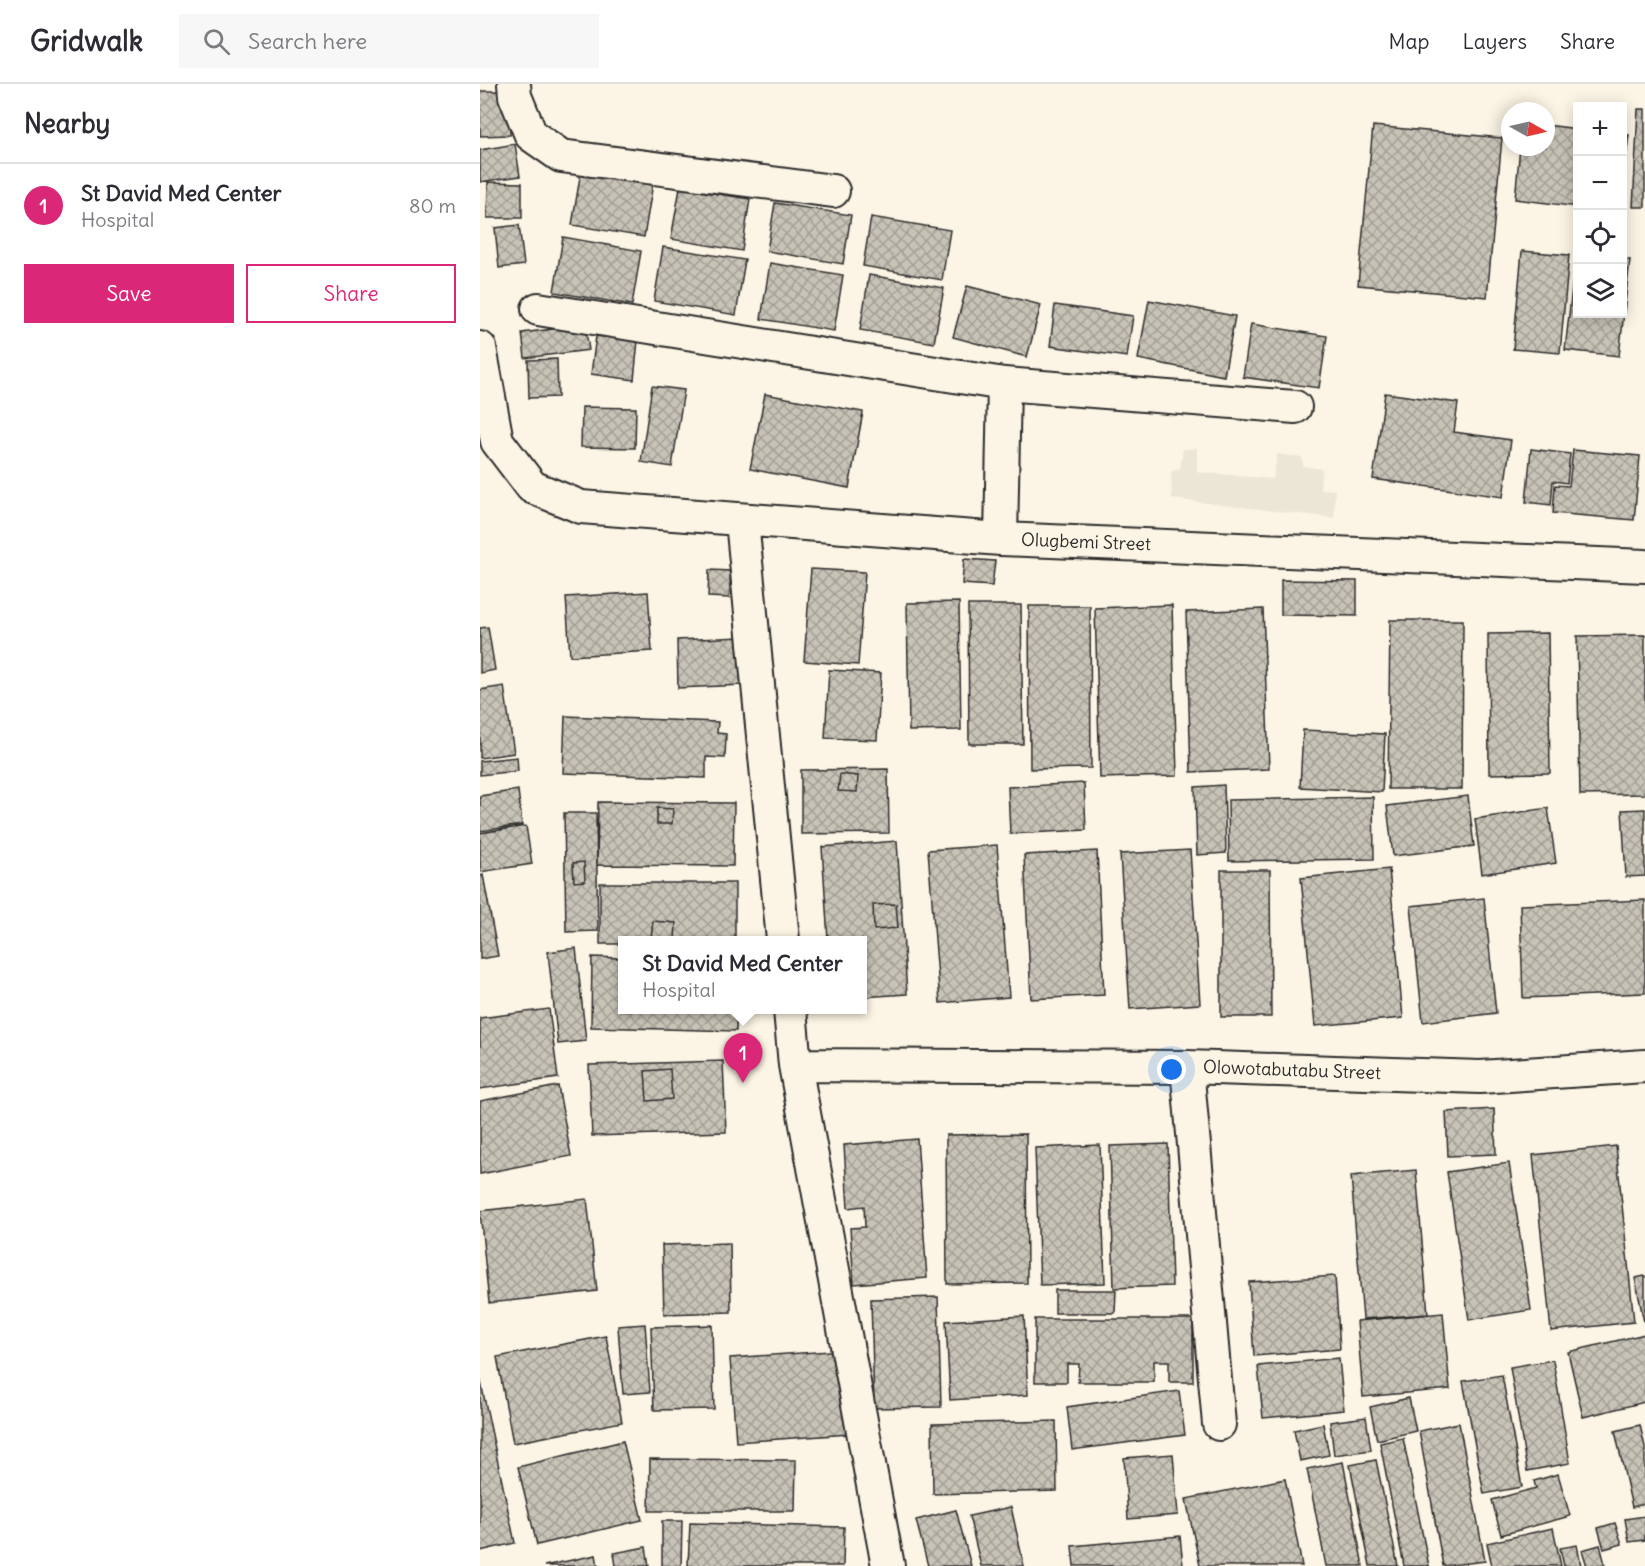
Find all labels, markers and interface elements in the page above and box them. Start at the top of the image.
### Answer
search box [179,14,599,68]
text: Gridwalk [30,23,143,59]
icon: search [200,25,233,58]
text: Search here [248,27,367,55]
text: Map [1389,28,1429,55]
text: Layers [1462,28,1527,55]
text: Share [1560,28,1615,55]
north arrow [1501,102,1555,156]
map controls [1573,102,1627,318]
button: + [1573,102,1627,156]
text: Nearby [24,107,110,140]
button: − [1573,156,1627,210]
text: St David Med Center [81,179,281,207]
text: 1 [40,193,47,218]
text: 80 m [409,193,456,218]
text: Hospital [81,207,154,232]
button: locate [1573,210,1627,264]
button: Save [24,264,234,323]
button: Share [246,264,456,323]
button: layers [1573,264,1627,318]
street label: Olugbemi Street [1021,528,1151,555]
popup [618,936,867,1014]
text: St David Med Center [642,949,843,977]
text: Hospital [642,977,716,1002]
pin: 1 [724,1034,762,1083]
your location [1157,1055,1186,1084]
street label: Olowotabutabu Street [1203,1055,1381,1084]

